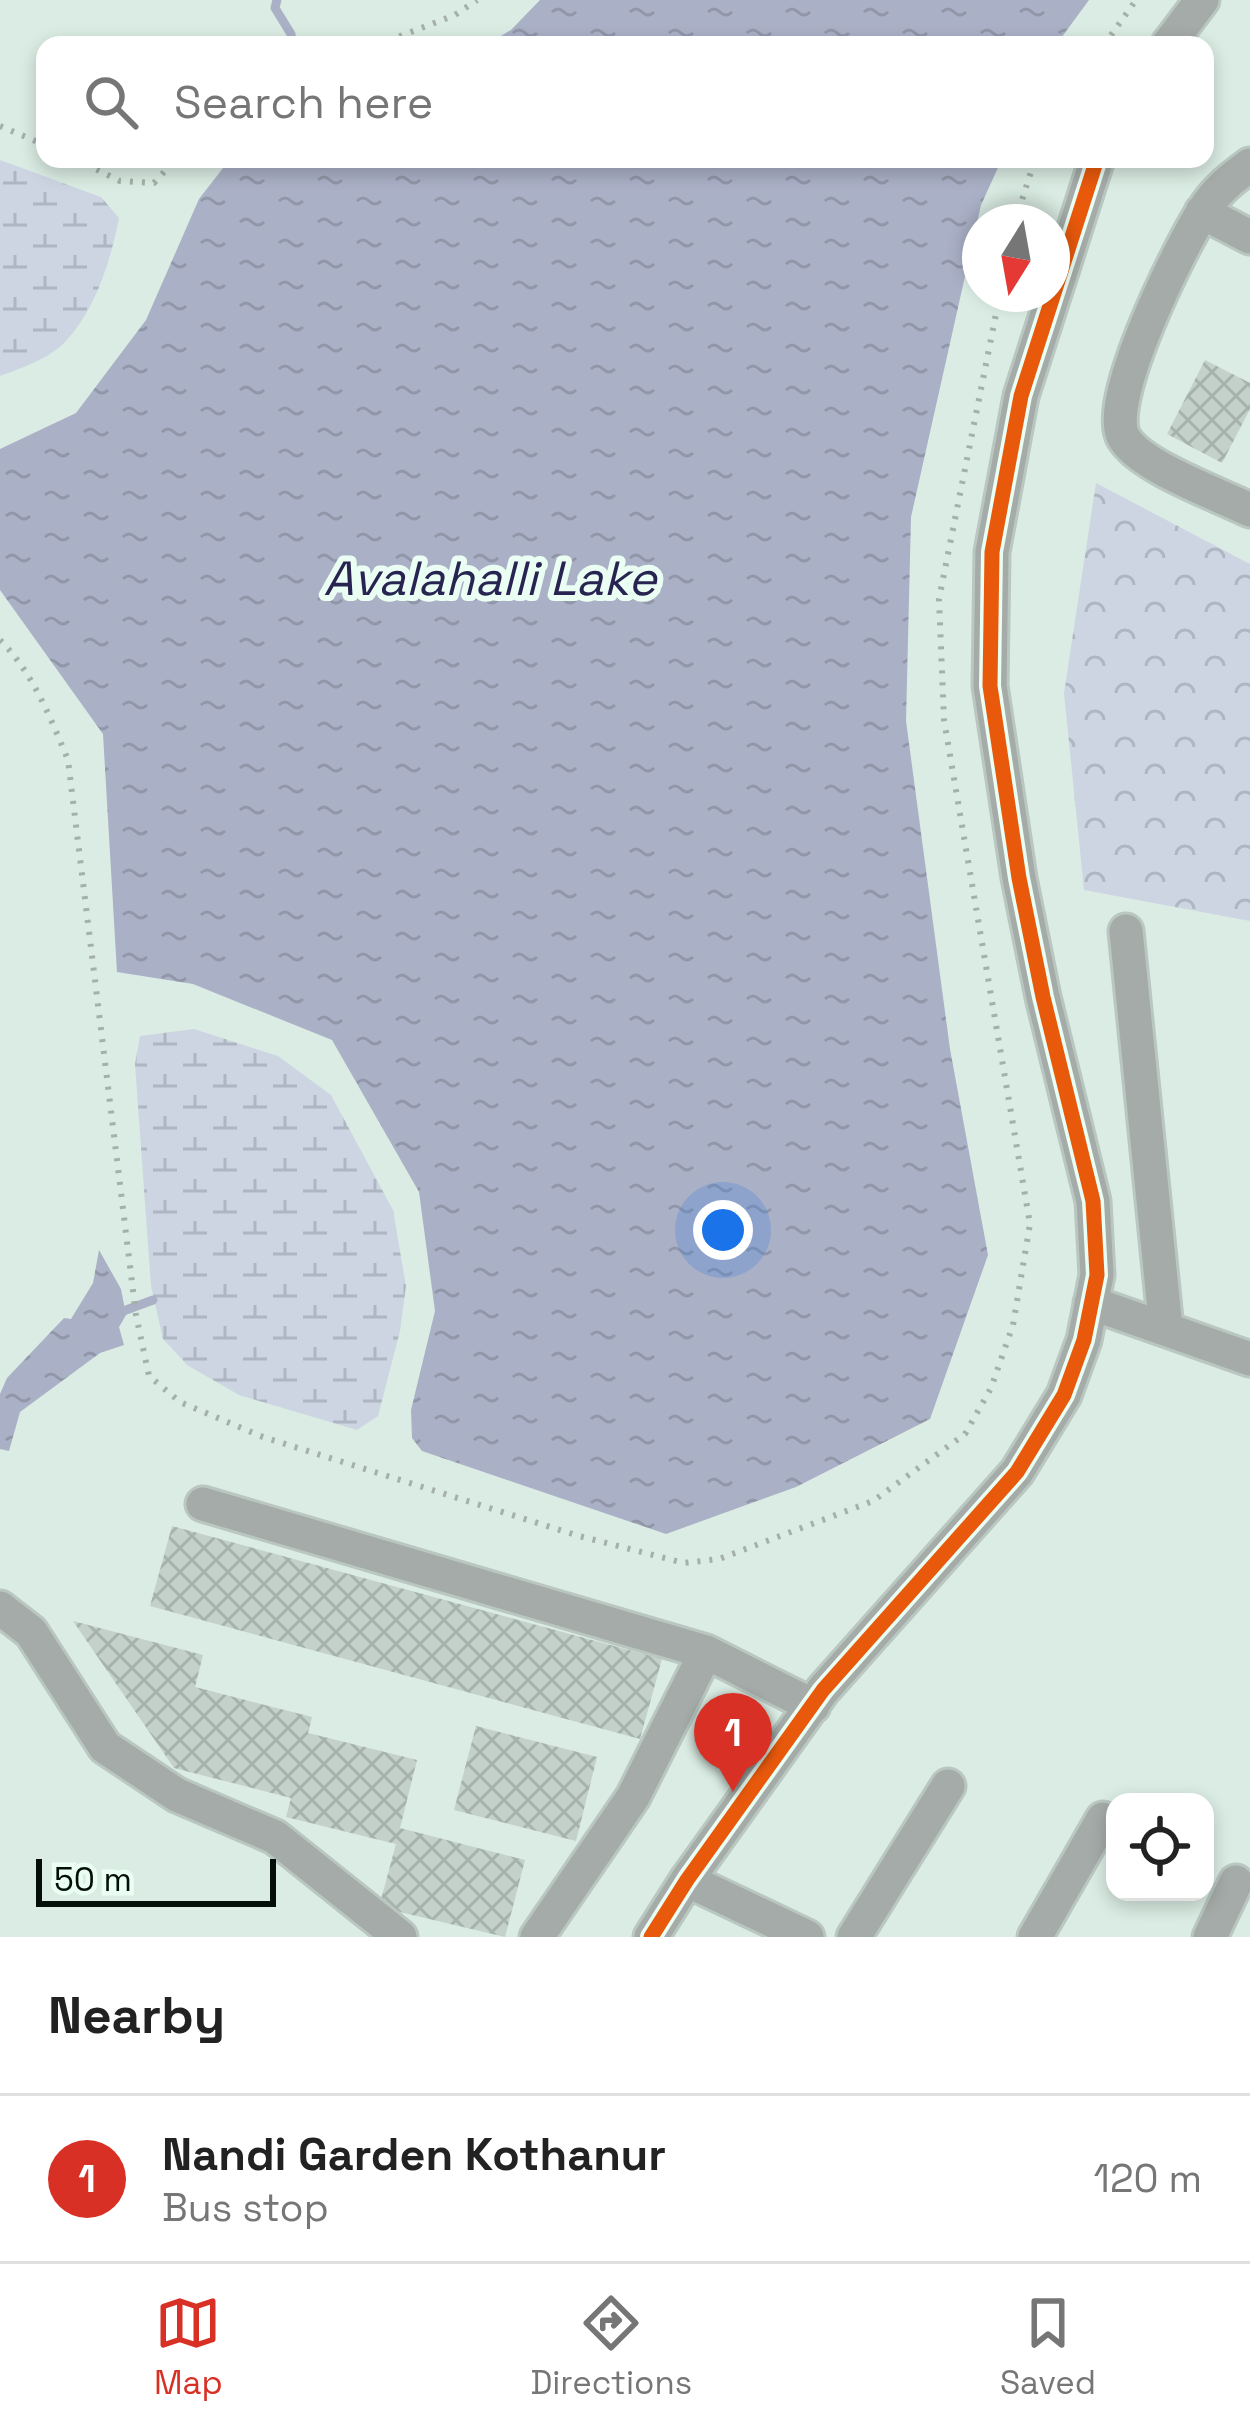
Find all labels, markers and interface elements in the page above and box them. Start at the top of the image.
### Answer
search box [36,36,1214,168]
icon: search [78,69,144,135]
text: Search here [174,74,433,131]
north arrow [962,204,1070,312]
water label: Avalahalli Lake [324,548,658,609]
your location [693,1200,753,1260]
pin: 1 [694,1693,772,1792]
map controls [1106,1793,1214,1901]
button: locate [1106,1793,1214,1901]
scale bar [36,1853,276,1906]
text: 50 m [54,1859,132,1901]
text: Nearby [48,1983,225,2048]
text: Nandi Garden Kothanur [162,2126,666,2183]
text: 1 [78,2154,96,2203]
text: 120 m [1094,2154,1202,2203]
text: Bus stop [162,2183,329,2232]
tab: Map [154,2290,223,2404]
tab: Directions [530,2290,692,2404]
tab: Saved [1000,2290,1096,2404]

